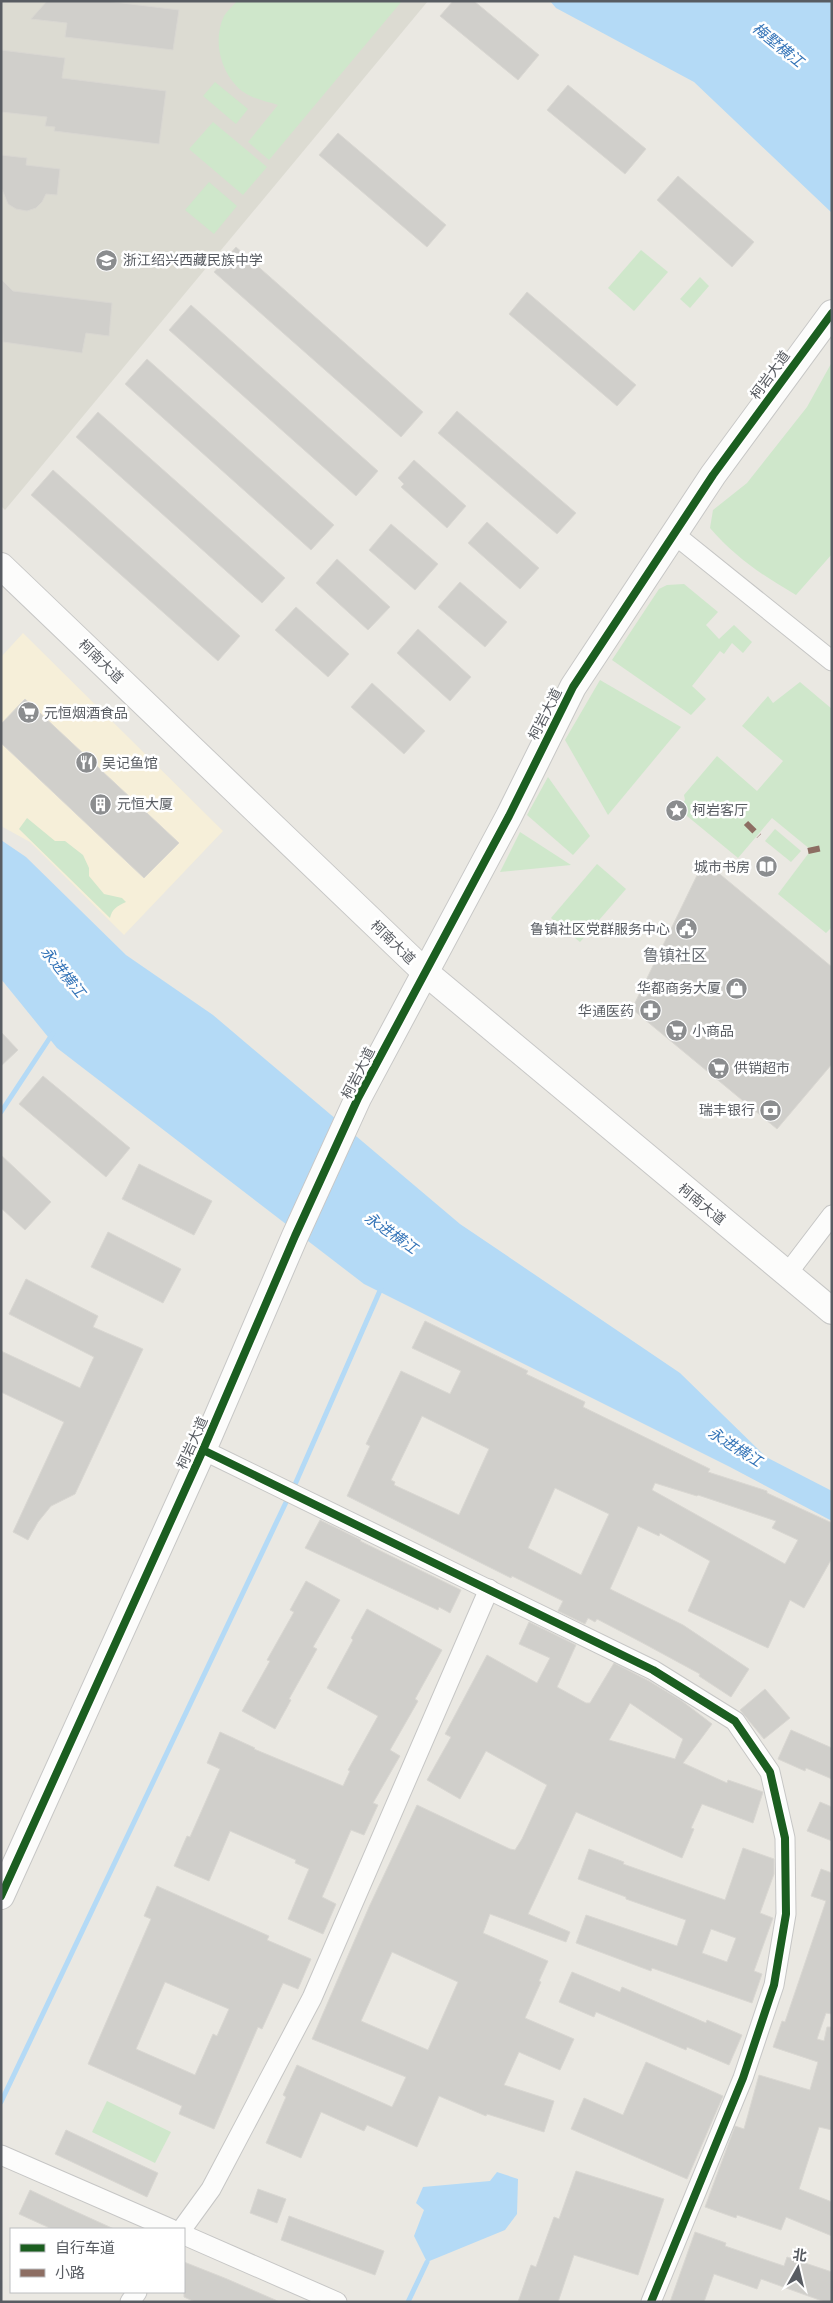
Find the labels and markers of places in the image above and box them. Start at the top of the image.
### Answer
school or university icon: 浙江绍兴西藏民族中学 [95,248,119,272]
place label: 浙江绍兴西藏民族中学 [123,251,263,269]
supermarket icon: 元恒烟酒食品 [16,701,40,725]
place label: 元恒烟酒食品 [44,704,128,722]
restaurant icon: 吴记鱼馆 [74,751,98,775]
place label: 吴记鱼馆 [102,754,158,772]
building icon: 元恒大厦 [89,792,113,816]
place label: 元恒大厦 [117,795,173,813]
place icon: 柯岩客厅 [664,798,688,822]
place label: 柯岩客厅 [692,801,748,819]
library icon: 城市书房 [754,855,778,879]
place label: 城市书房 [694,858,750,876]
public building icon: 鲁镇社区党群服务中心 [674,917,698,941]
place label: 鲁镇社区党群服务中心 [530,920,670,938]
shop icon: 华都商务大厦 [725,976,749,1000]
place label: 华都商务大厦 [637,979,721,997]
pharmacy icon: 华通医药 [638,999,662,1023]
place label: 华通医药 [578,1002,634,1020]
supermarket icon: 小商品 [664,1019,688,1043]
place label: 小商品 [692,1022,734,1040]
supermarket icon: 供销超市 [706,1056,730,1080]
place label: 供销超市 [734,1059,790,1077]
bank icon: 瑞丰银行 [759,1098,783,1122]
place label: 瑞丰银行 [699,1101,755,1119]

